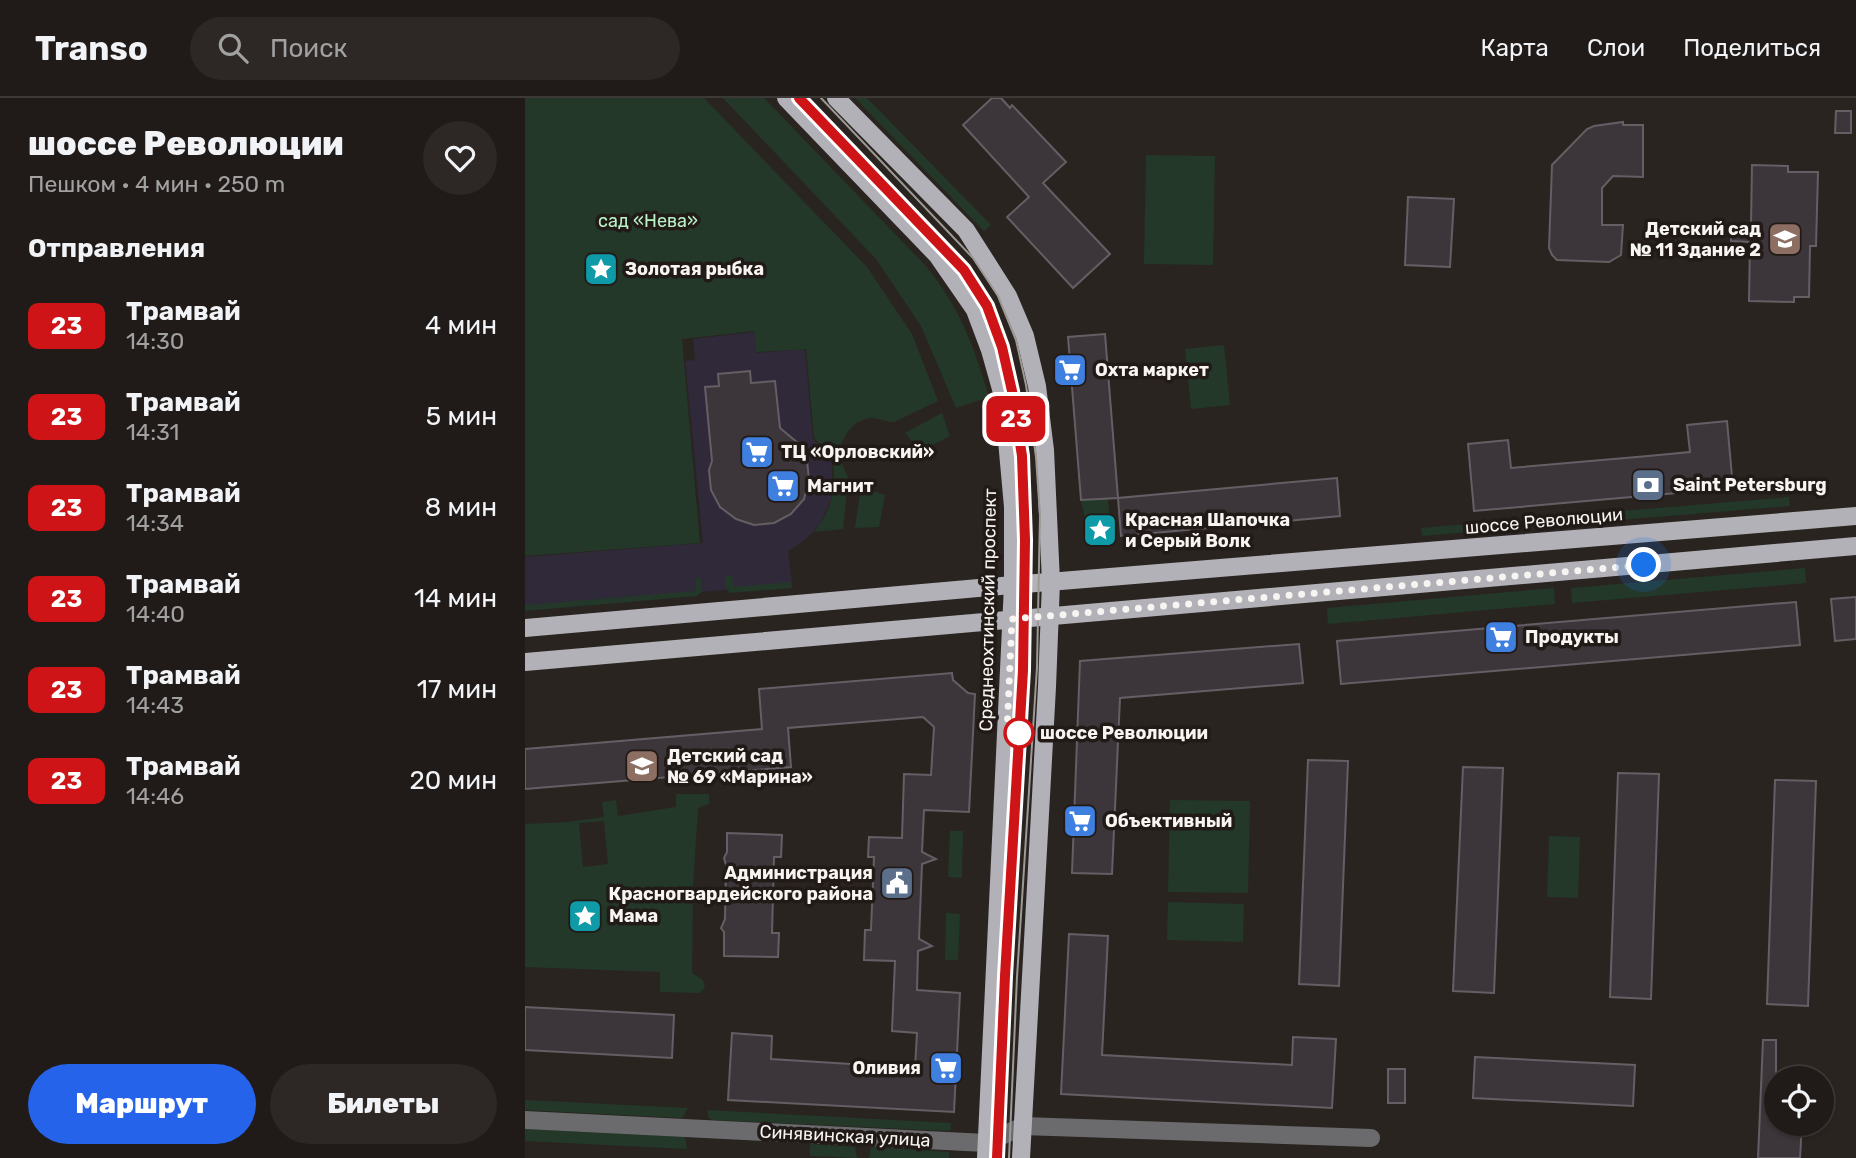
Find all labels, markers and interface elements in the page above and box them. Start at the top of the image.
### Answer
search box [190,17,680,80]
text: Transo [35,29,148,68]
icon: search [214,29,252,67]
text: Поиск [270,33,348,64]
text: Карта [1480,34,1549,62]
text: Слои [1587,34,1645,62]
text: Поделиться [1683,34,1821,62]
button: heart [423,121,497,195]
text: шоссе Революции [28,124,344,163]
text: Пешком · 4 мин · 250 m [28,170,285,198]
park label: сад «Нева» [598,210,698,232]
place label: Детский сад № 11 Здание 2 [1630,218,1761,261]
school or university icon: Детский сад № 11 Здание 2 [1766,220,1804,258]
text: Отправления [28,233,205,264]
place icon: Золотая рыбка [582,250,620,288]
place label: Золотая рыбка [625,258,764,280]
text: Трамвай [126,296,241,327]
text: 4 мин [425,310,497,341]
text: 23 [51,312,82,340]
text: 14:30 [126,327,184,355]
supermarket icon: Охта маркет [1051,351,1089,389]
place label: Охта маркет [1095,359,1209,381]
text: Трамвай [126,387,241,418]
line badge: 23 [985,396,1047,442]
text: 5 мин [426,401,497,432]
text: 23 [51,403,82,431]
text: 23 [1000,405,1032,433]
text: 14:31 [126,418,179,446]
supermarket icon: ТЦ «Орловский» [738,433,776,471]
place label: ТЦ «Орловский» [781,441,934,463]
bank icon: Saint Petersburg [1629,466,1667,504]
supermarket icon: Магнит [764,467,802,505]
place label: Saint Petersburg [1673,474,1827,496]
place label: Магнит [807,475,874,497]
text: Трамвай [126,478,241,509]
street label: Среднеохтинский проспект [975,488,1001,732]
text: 8 мин [425,492,497,523]
text: 23 [51,494,82,522]
street label: шоссе Революции [1464,503,1624,539]
text: 14:34 [126,509,184,537]
place label: Красная Шапочка и Серый Волк [1125,509,1290,552]
place icon: Красная Шапочка и Серый Волк [1081,511,1119,549]
your location [1626,547,1661,582]
text: Трамвай [126,569,241,600]
text: 14 мин [414,583,497,614]
text: 23 [51,585,82,613]
text: 14:40 [126,600,185,628]
supermarket icon: Продукты [1482,618,1520,656]
place label: Продукты [1525,626,1619,648]
text: Трамвай [126,660,241,691]
text: 17 мин [417,674,497,705]
text: 23 [51,676,82,704]
text: 14:43 [126,691,184,719]
marker: шоссе Революции [1004,718,1034,748]
place label: шоссе Революции [1040,722,1208,744]
place label: Детский сад № 69 «Марина» [667,745,813,788]
school or university icon: Детский сад № 69 «Марина» [623,747,661,785]
text: Трамвай [126,751,241,782]
text: 20 мин [409,765,497,796]
text: 23 [51,767,82,795]
text: 14:46 [126,782,184,810]
supermarket icon: Объективный [1061,802,1099,840]
place label: Объективный [1105,810,1232,832]
place label: Администрация Красногвардейского района [609,862,873,905]
public building icon: Администрация Красногвардейского района [878,864,916,902]
place icon: Мама [566,897,604,935]
place label: Мама [609,905,658,927]
supermarket icon: Оливия [927,1049,965,1087]
place label: Оливия [852,1057,921,1079]
button: Маршрут [28,1064,256,1144]
button: Билеты [270,1064,497,1144]
map controls [1764,1066,1834,1136]
button: locate [1764,1066,1834,1136]
street label: Синявинская улица [759,1121,931,1151]

